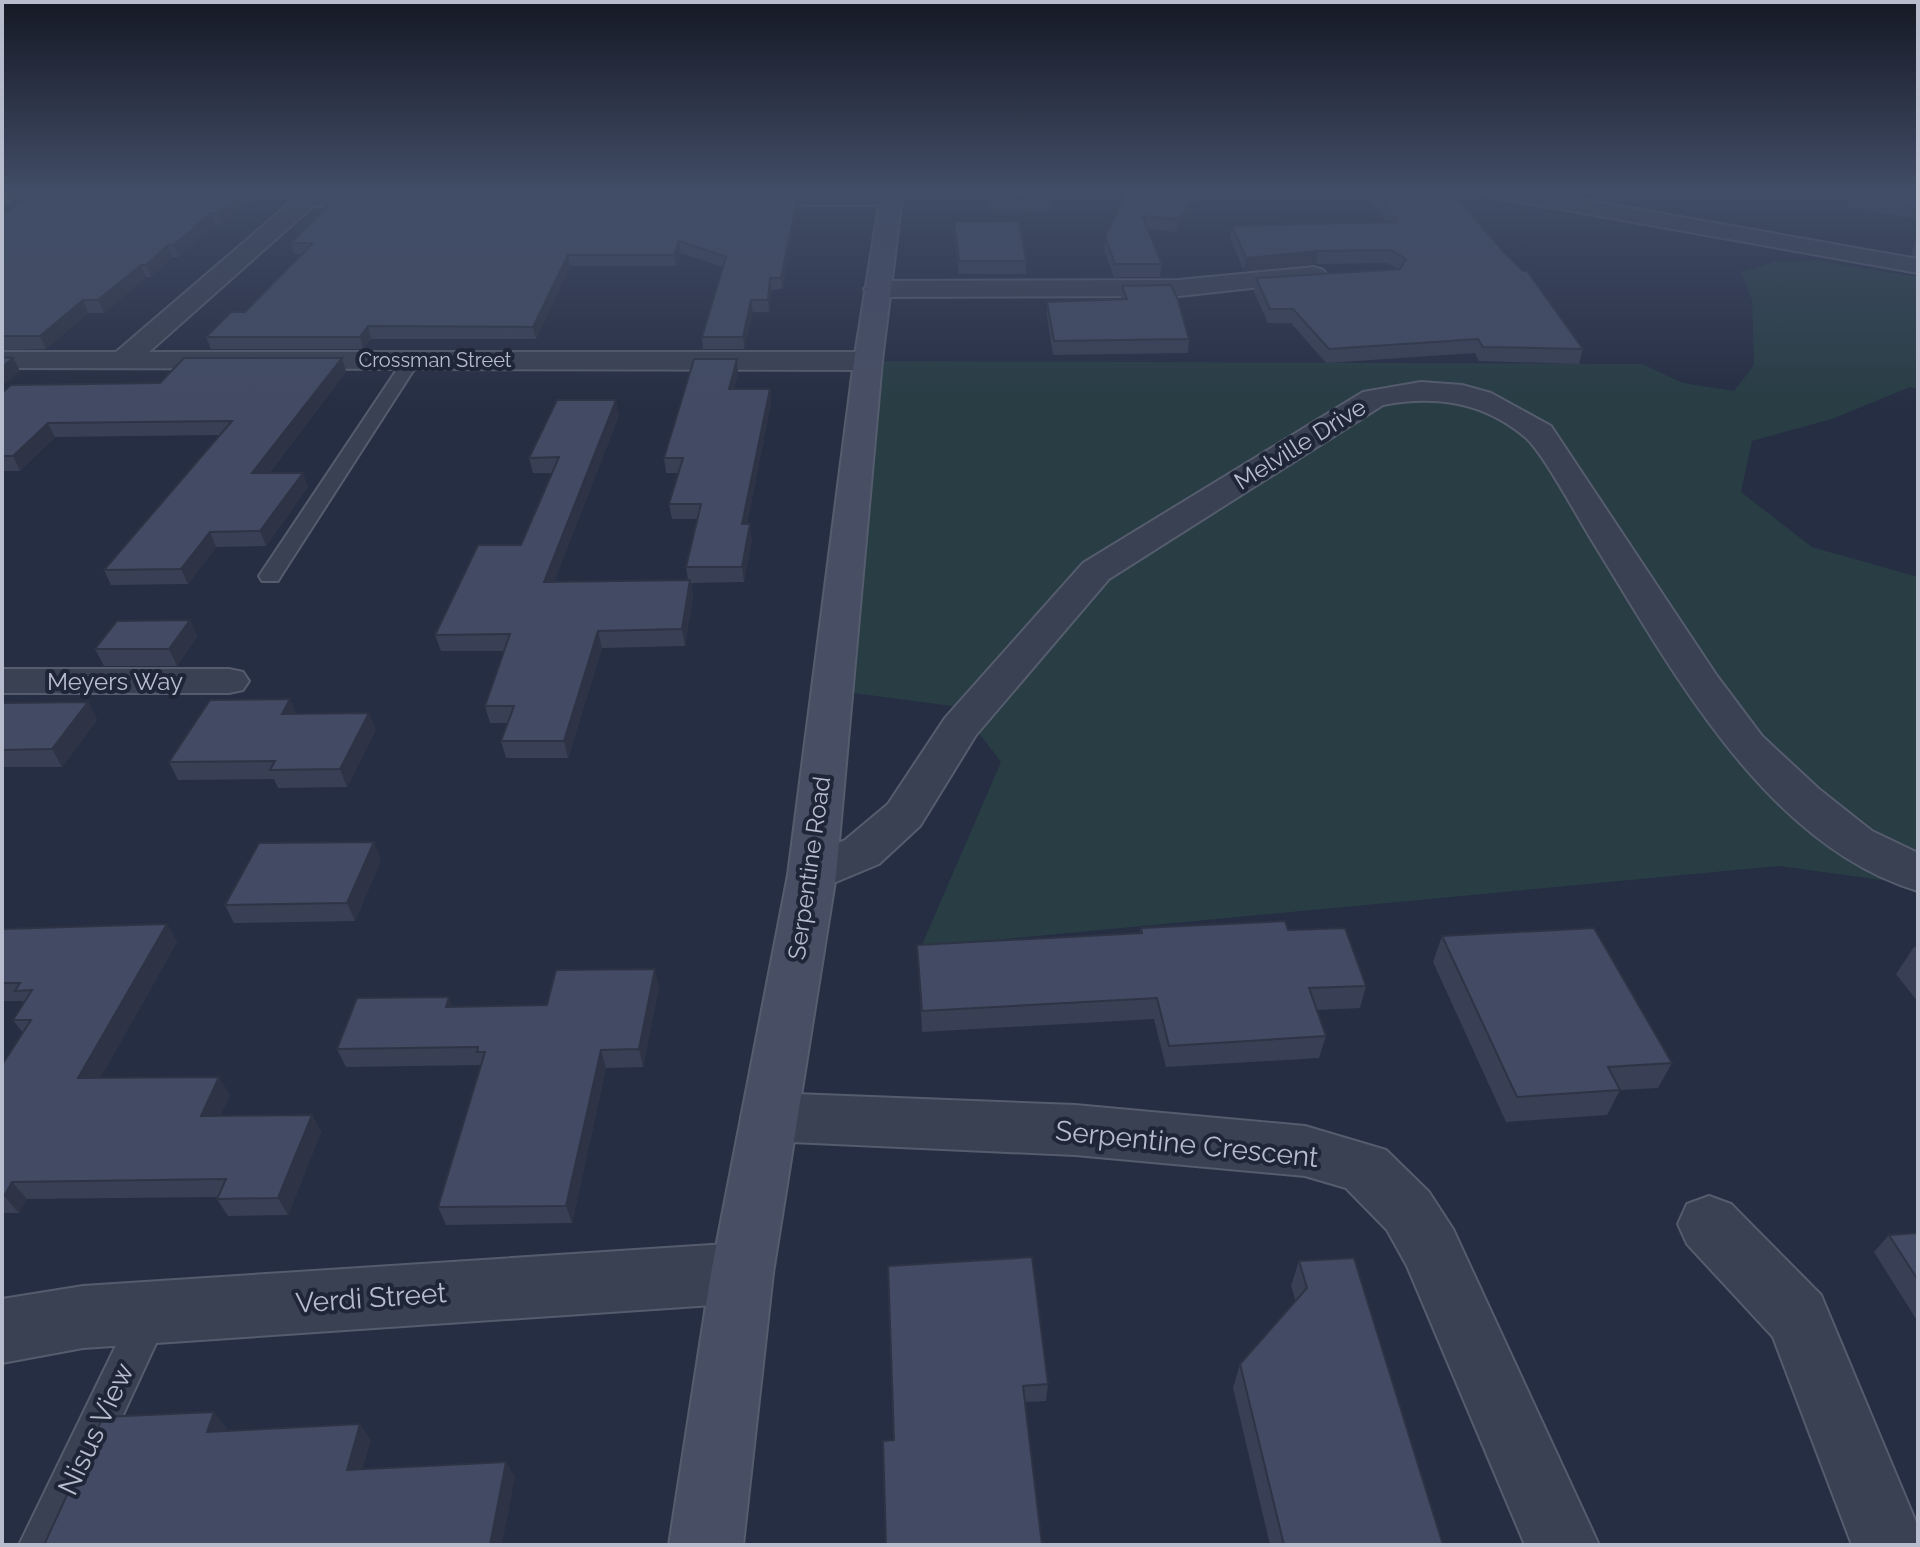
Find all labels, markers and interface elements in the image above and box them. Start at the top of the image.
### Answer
street label: Crossman Street [358,348,512,372]
street label: Melville Drive [1229,392,1371,496]
street label: Meyers Way [47,667,183,696]
street label: Serpentine Road [782,774,836,962]
street label: Serpentine Crescent [1054,1114,1321,1174]
street label: Verdi Street [294,1276,448,1320]
street label: Nisus View [51,1358,141,1500]

